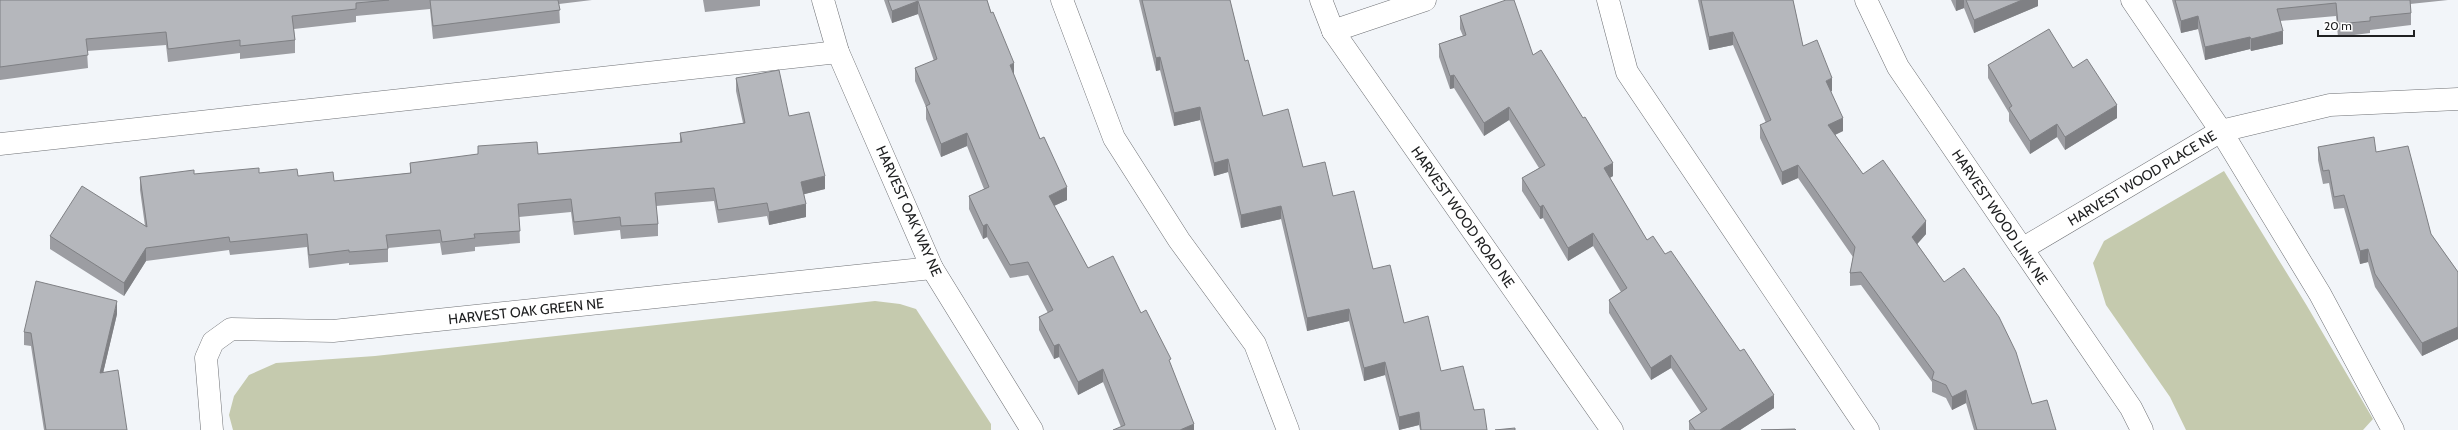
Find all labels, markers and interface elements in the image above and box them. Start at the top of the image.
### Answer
scale bar [2318,12,2414,38]
text: 20 m [2324,18,2352,33]
street label: HARVEST WOOD PLACE NE [2064,126,2220,230]
street label: HARVEST OAK WAY NE [872,143,946,279]
street label: HARVEST WOOD ROAD NE [1407,143,1519,291]
street label: HARVEST WOOD LINK NE [1948,146,2052,288]
street label: HARVEST OAK GREEN NE [447,294,605,328]

